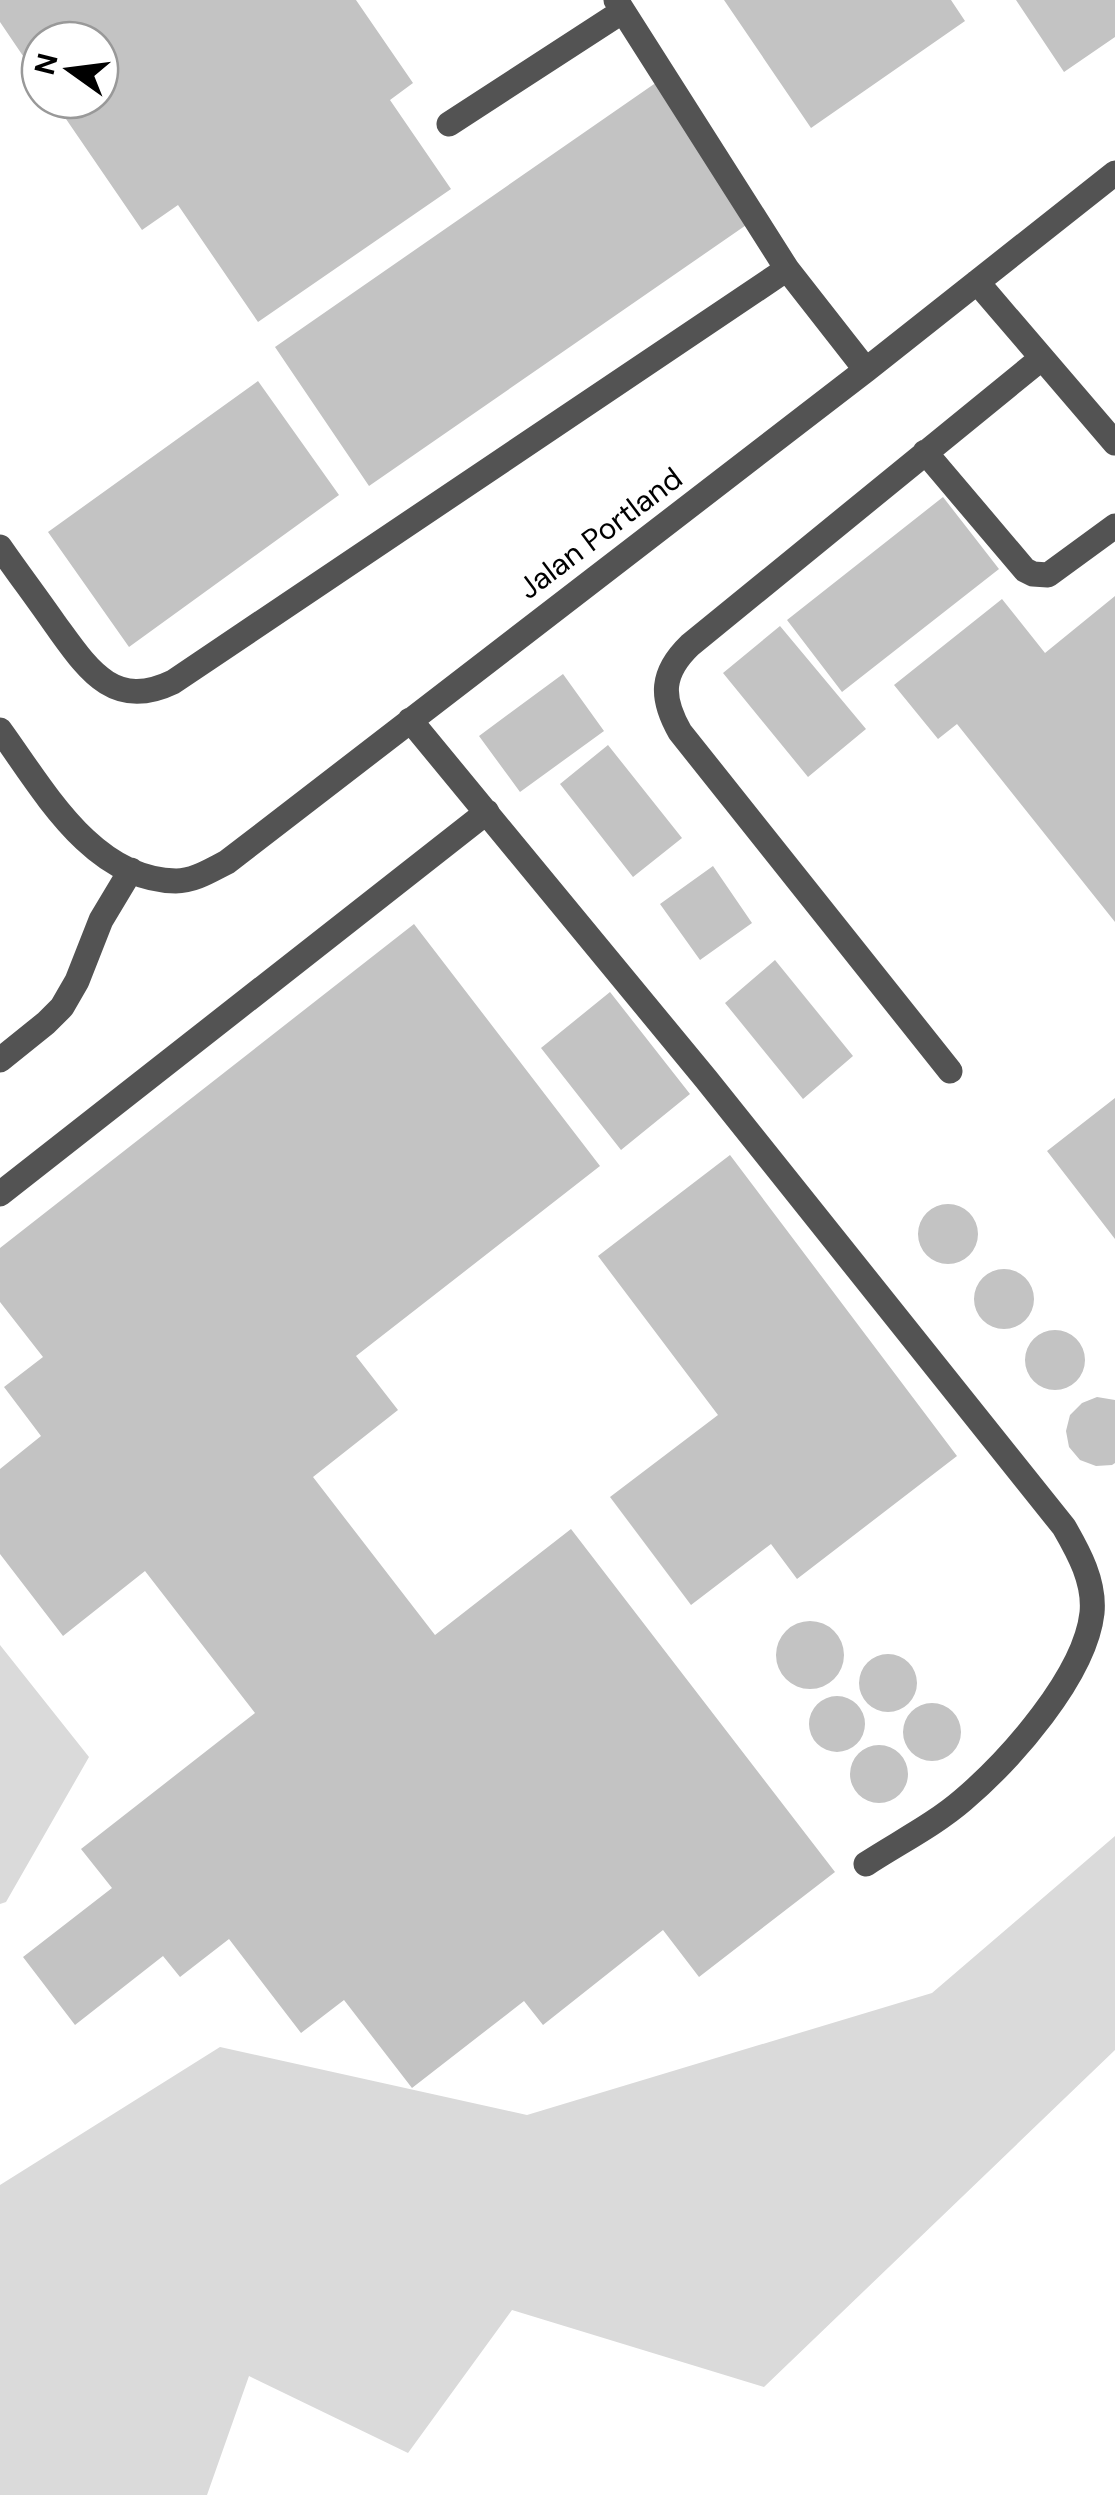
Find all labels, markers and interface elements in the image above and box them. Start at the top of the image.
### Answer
north arrow [20,20,120,120]
text: N [26,50,67,78]
street label: Jalan Portland [510,459,690,607]

